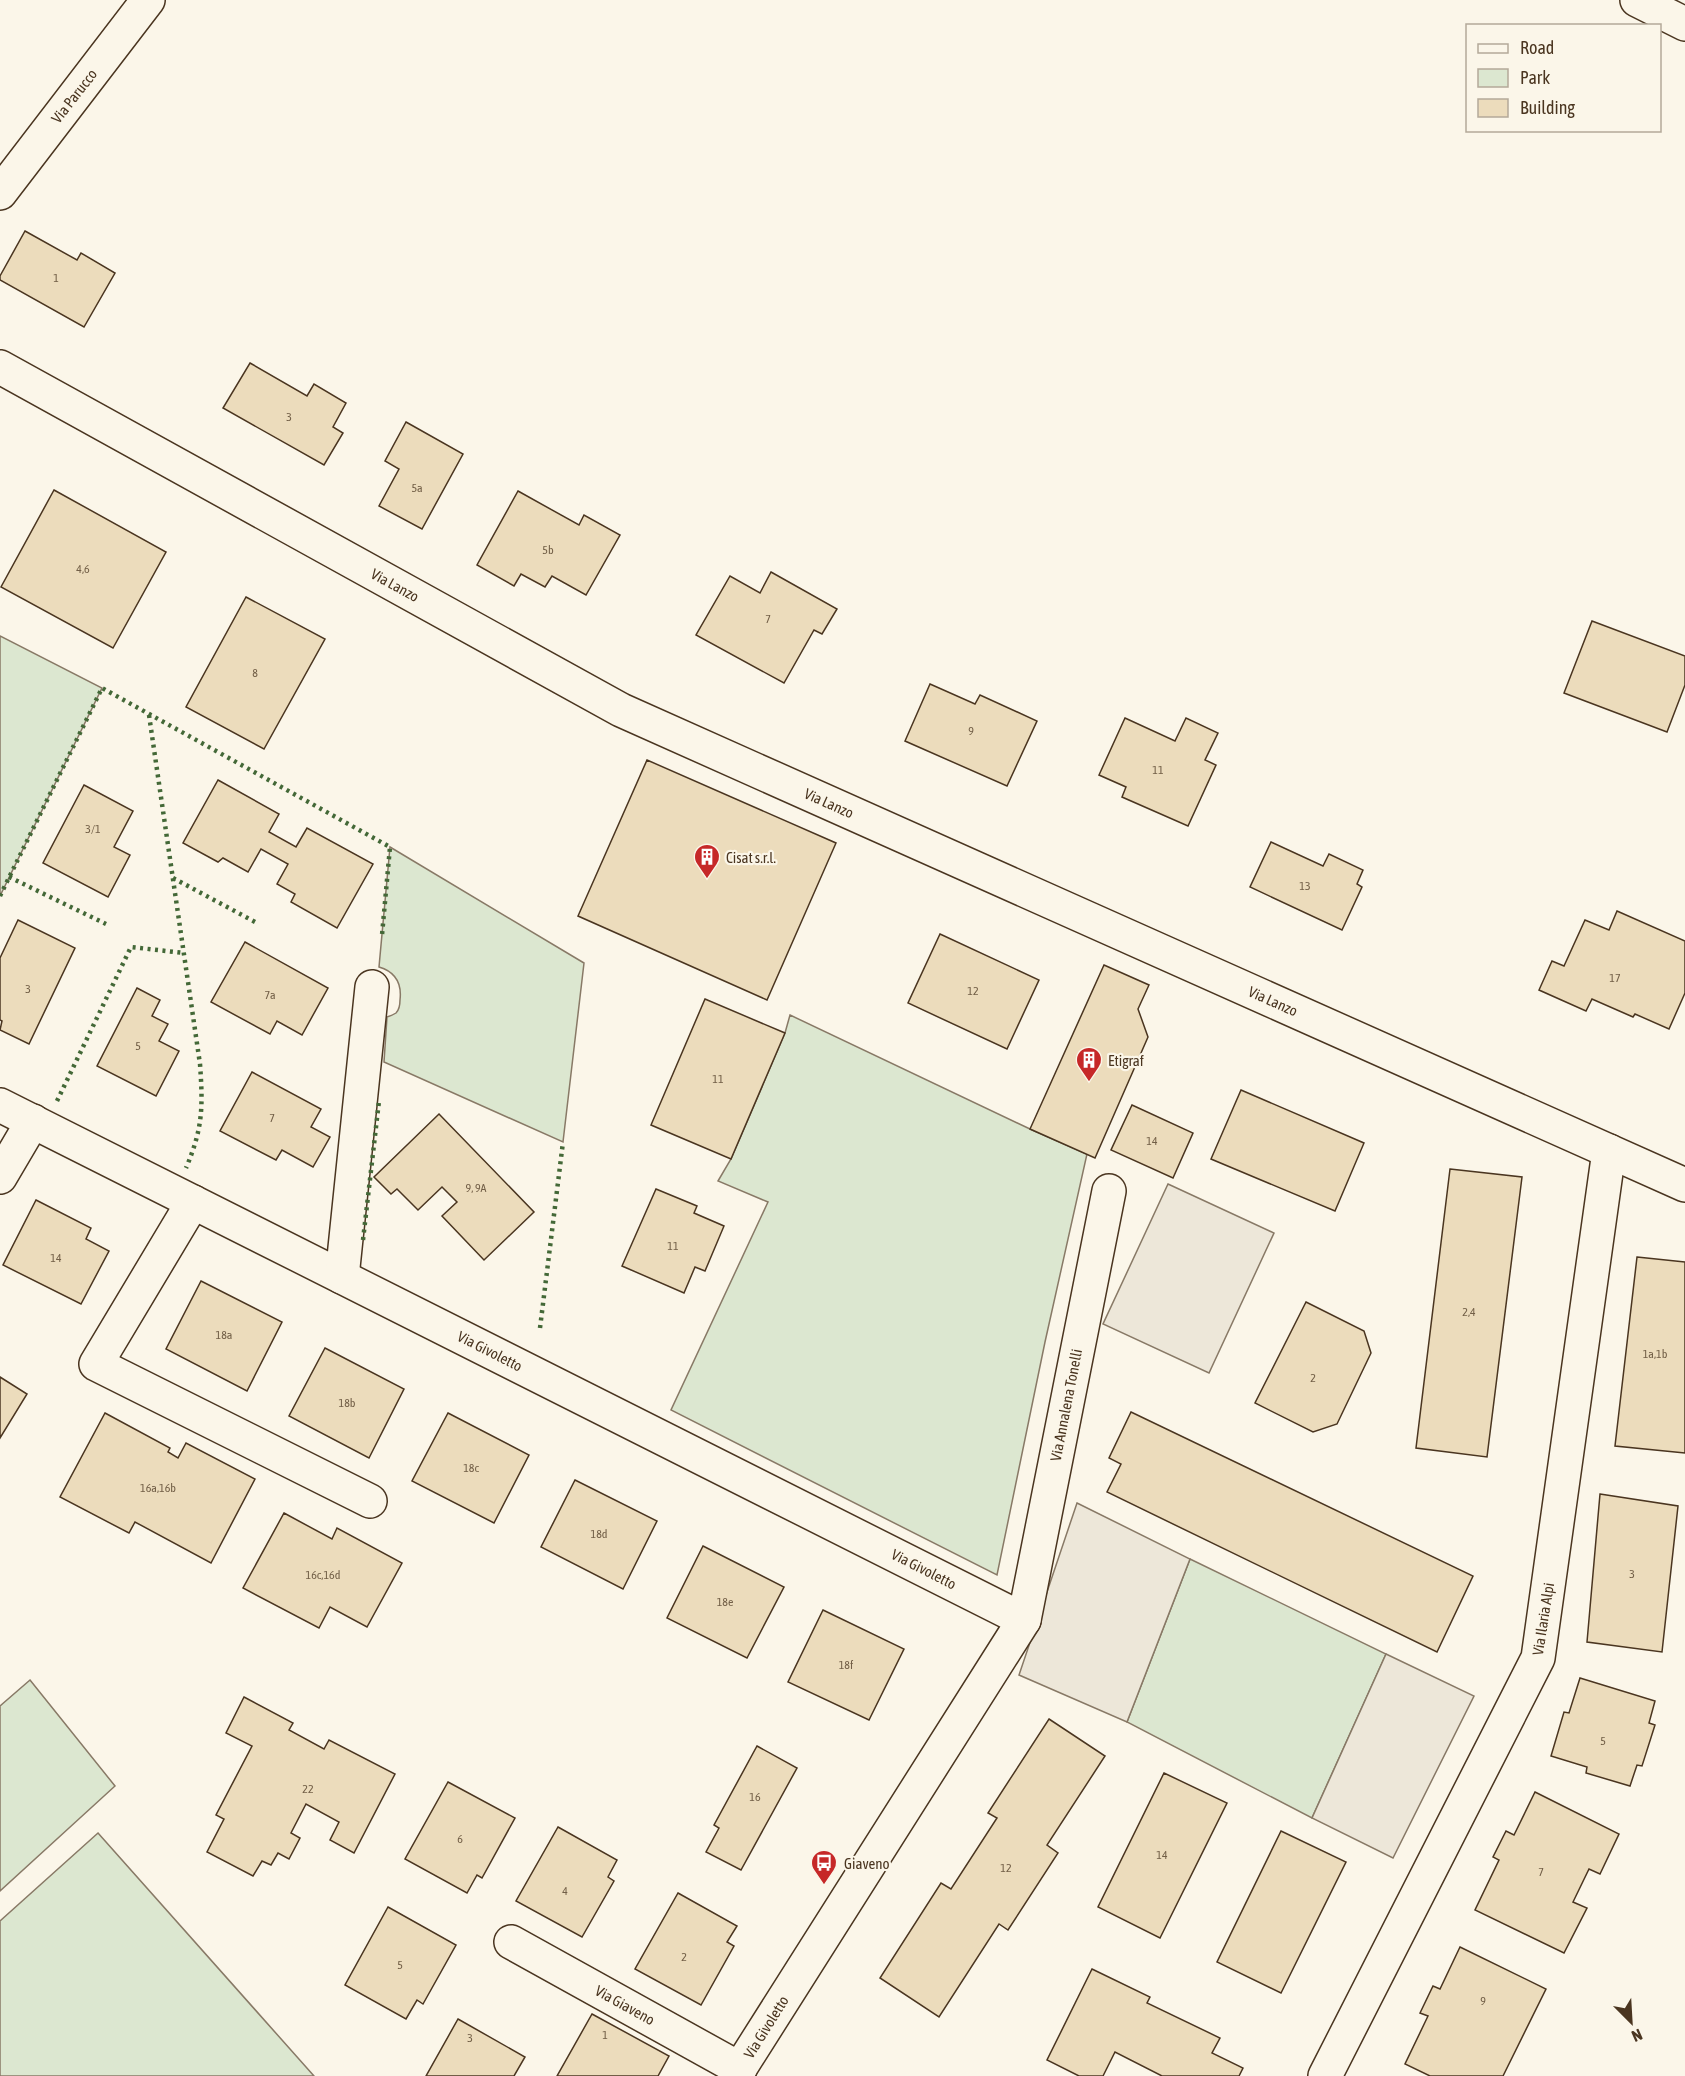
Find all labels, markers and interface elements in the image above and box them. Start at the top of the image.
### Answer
legend [1466,24,1661,132]
text: Road [1520,37,1554,58]
street label: Via Parucco [48,66,100,126]
text: Park [1520,67,1550,88]
text: Building [1520,97,1575,118]
house number: 1 [53,271,59,285]
house number: 3 [286,410,292,424]
house number: 5a [411,481,423,495]
house number: 5b [542,543,554,557]
house number: 4,6 [76,562,90,576]
street label: Via Lanzo [368,565,422,605]
house number: 7 [765,612,771,626]
house number: 8 [252,666,258,680]
house number: 9 [968,724,974,738]
house number: 11 [1152,763,1164,777]
street label: Via Lanzo [802,785,856,821]
house number: 3/1 [85,822,101,836]
building icon: Cisat s.r.l. [692,842,722,880]
place label: Cisat s.r.l. [726,849,776,866]
house number: 13 [1299,879,1311,893]
house number: 17 [1609,971,1621,985]
house number: 3 [25,982,31,996]
street label: Via Lanzo [1246,983,1300,1019]
house number: 12 [967,984,979,998]
house number: 7a [264,988,276,1002]
house number: 5 [135,1039,141,1053]
building icon: Etigraf [1074,1045,1104,1083]
place label: Etigraf [1108,1052,1144,1069]
house number: 11 [712,1072,724,1086]
house number: 7 [269,1111,275,1125]
house number: 14 [1146,1134,1158,1148]
house number: 9, 9A [466,1181,487,1195]
house number: 11 [667,1239,679,1253]
house number: 14 [50,1251,62,1265]
house number: 2,4 [1462,1305,1476,1319]
street label: Via Givoletto [455,1327,525,1375]
house number: 18a [216,1328,232,1342]
street label: Via Annalena Tonelli [1047,1347,1085,1463]
house number: 1a,1b [1643,1347,1668,1361]
house number: 2 [1310,1371,1316,1385]
house number: 18b [339,1396,356,1410]
house number: 18c [463,1461,479,1475]
house number: 16a,16b [140,1481,176,1495]
house number: 18d [591,1527,607,1541]
street label: Via Givoletto [889,1545,959,1593]
house number: 3 [1629,1567,1635,1581]
house number: 16c,16d [306,1568,340,1582]
street label: Via Ilaria Alpi [1529,1581,1557,1657]
house number: 18e [717,1595,733,1609]
house number: 18f [839,1658,854,1672]
house number: 5 [1600,1734,1606,1748]
house number: 22 [302,1782,314,1796]
house number: 16 [749,1790,761,1804]
house number: 6 [457,1832,463,1846]
bus stop icon: Giaveno [809,1848,839,1886]
house number: 14 [1156,1848,1168,1862]
place label: Giaveno [844,1855,890,1872]
house number: 12 [1000,1861,1012,1875]
house number: 7 [1538,1865,1544,1879]
house number: 4 [562,1884,568,1898]
house number: 2 [681,1950,687,1964]
house number: 5 [397,1958,403,1972]
street label: Via Giaveno [592,1982,658,2028]
north arrow [1601,1992,1661,2052]
street label: Via Givoletto [740,1993,792,2061]
house number: 9 [1480,1994,1486,2008]
text: N [1629,2026,1645,2046]
house number: 1 [602,2028,608,2042]
house number: 3 [467,2031,473,2045]

